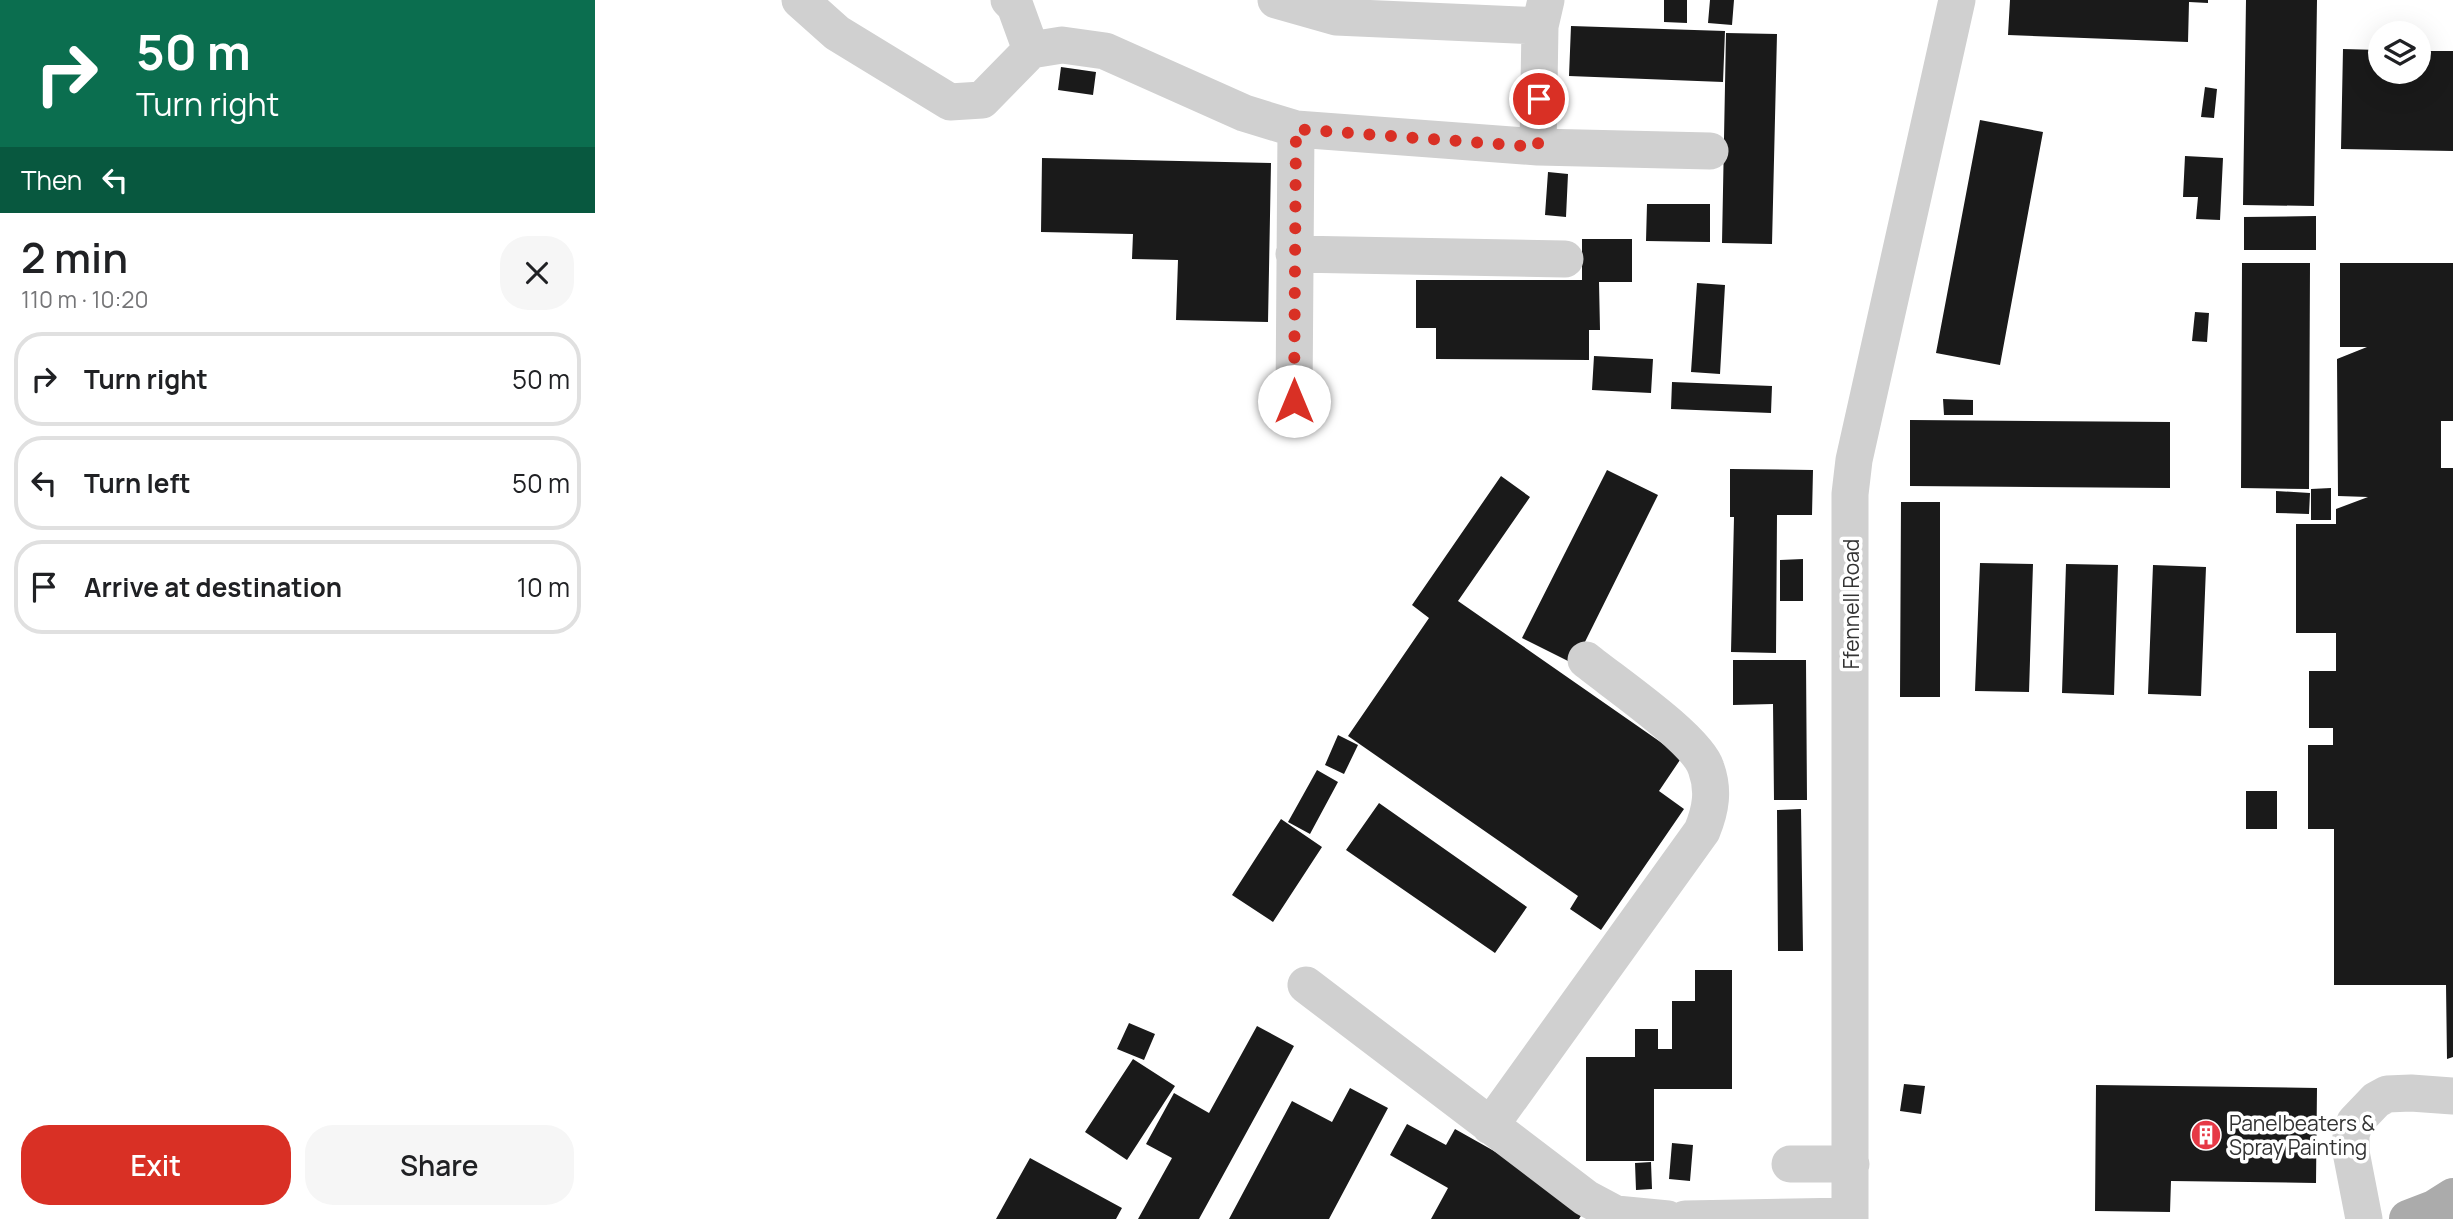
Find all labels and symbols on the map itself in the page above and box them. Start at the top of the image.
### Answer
pin [1509,69,1569,129]
position arrow [1257,364,1331,438]
street label: Ffennell Road [1837,539,1865,669]
place label: Panelbeaters & Spray Painting [2229,1109,2375,1161]
building icon: Panelbeaters & Spray Painting [2189,1118,2223,1152]

